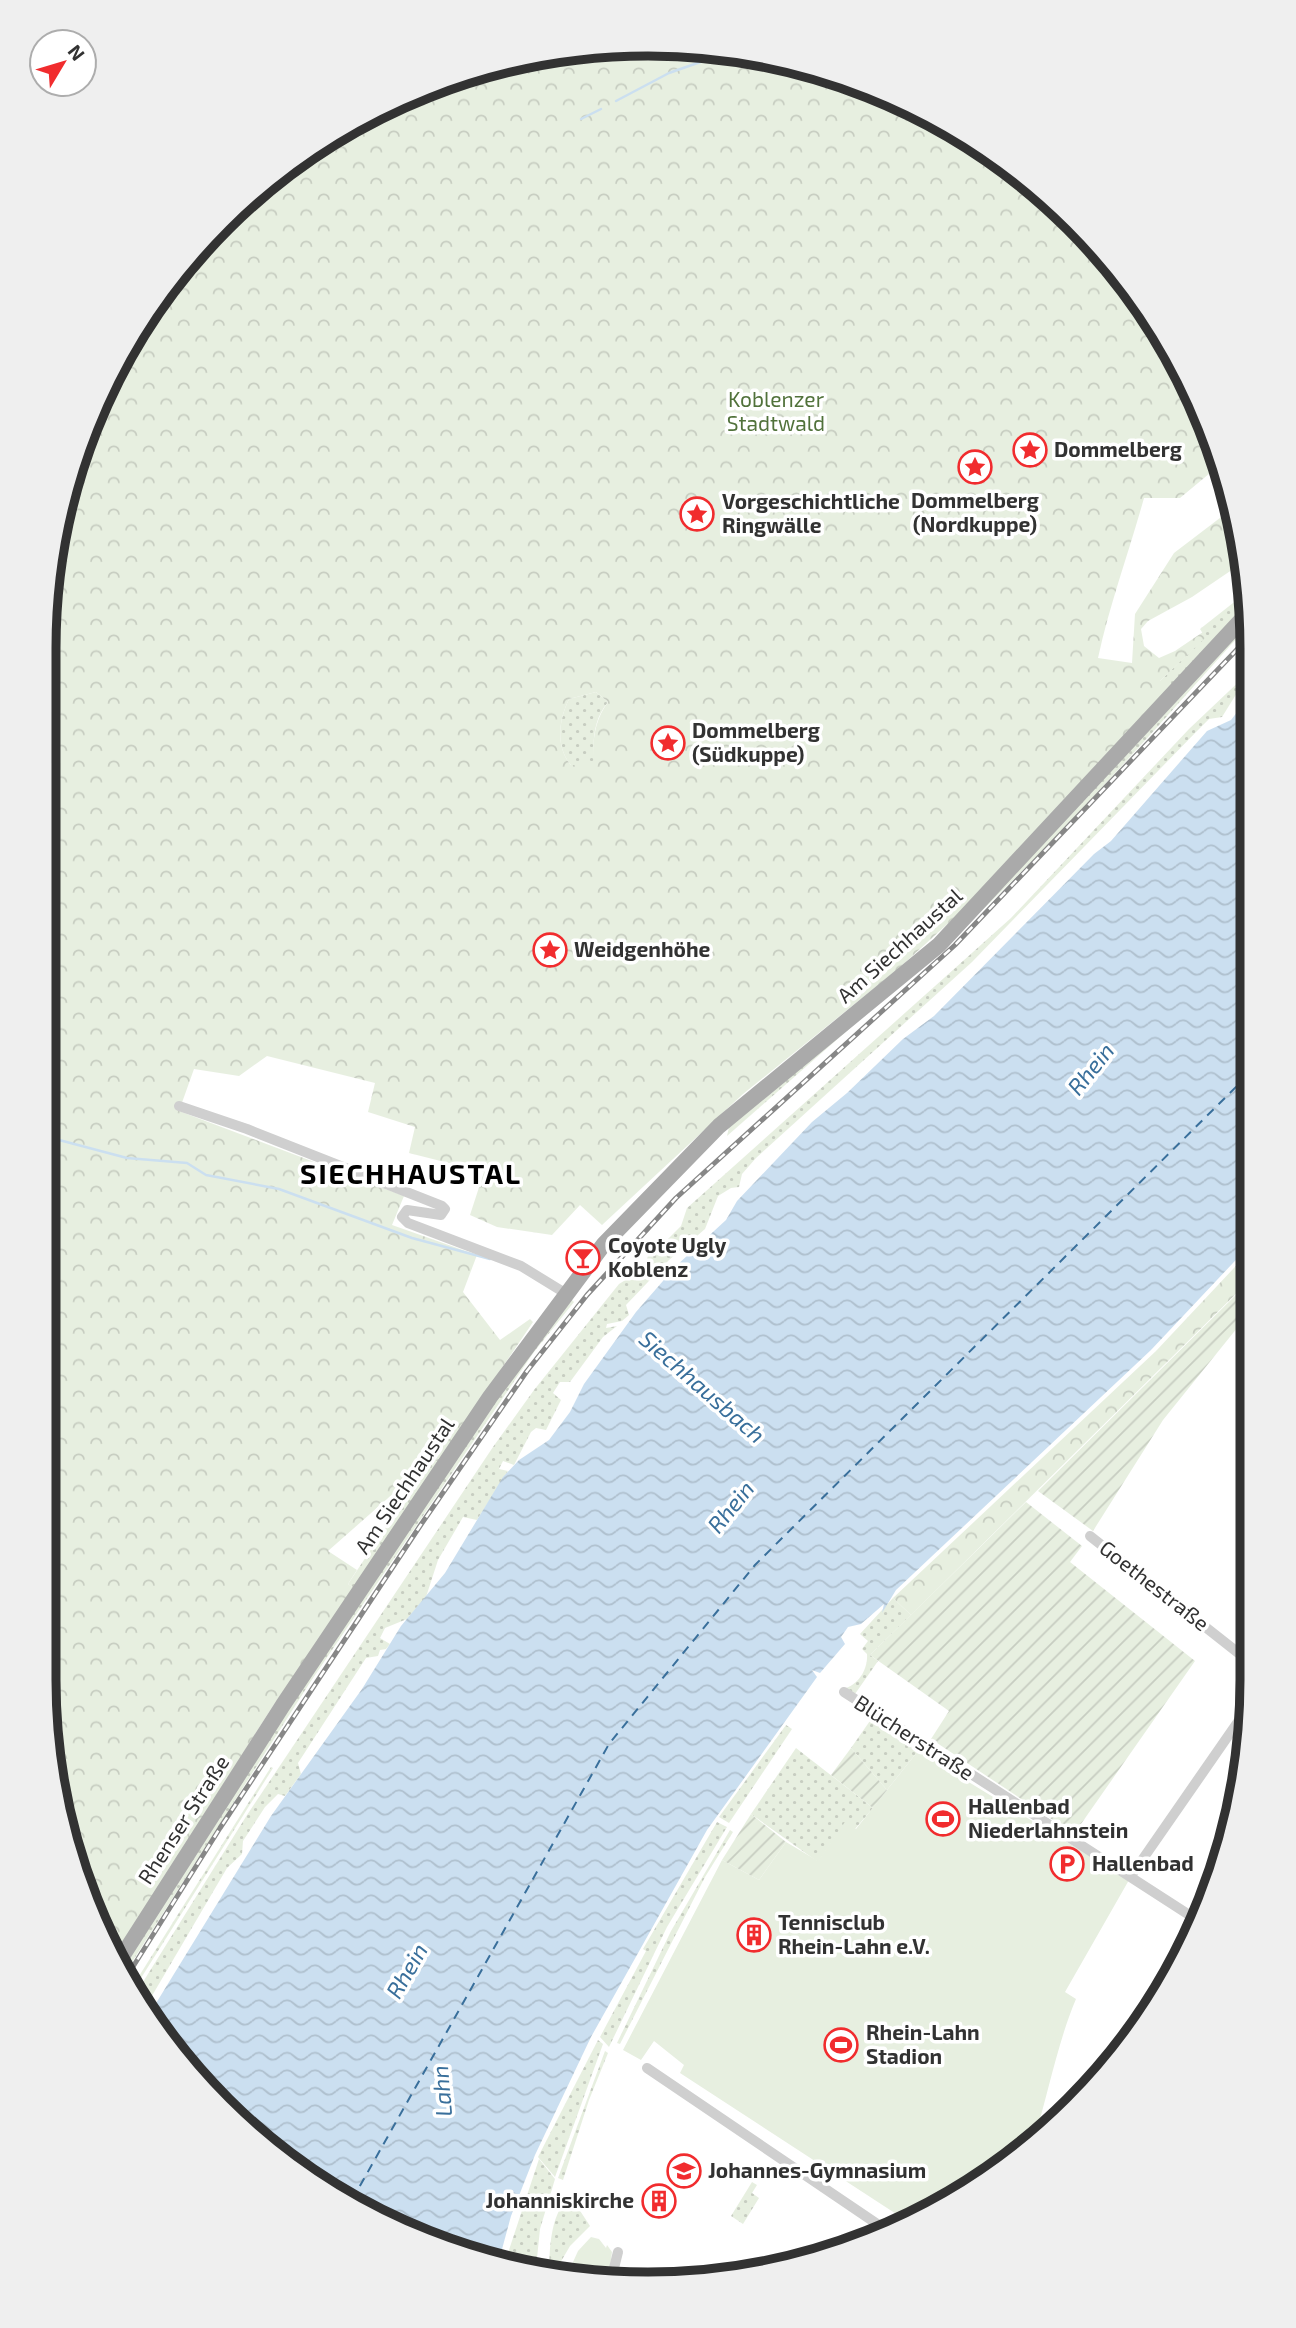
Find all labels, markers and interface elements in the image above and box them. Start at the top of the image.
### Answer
north arrow [28,28,98,98]
text: N [64,40,90,65]
park label: Koblenzer Stadtwald [727,386,825,435]
place icon: Dommelberg [1011,431,1049,469]
place label: Dommelberg [1054,436,1182,461]
place icon: Dommelberg (Nordkuppe) [956,448,994,486]
place label: Dommelberg (Nordkuppe) [911,487,1039,536]
place label: Vorgeschichtliche Ringwälle [722,488,900,537]
place icon: Vorgeschichtliche Ringwälle [678,495,716,533]
place label: Dommelberg (Südkuppe) [692,717,820,766]
place icon: Dommelberg (Südkuppe) [649,724,687,762]
street label: Am Siechhaustal [832,882,967,1007]
place icon: Weidgenhöhe [531,931,569,969]
place label: Weidgenhöhe [574,936,711,961]
water label: Rhein [1061,1037,1120,1100]
district label: SIECHHAUSTAL [300,1156,522,1190]
place label: Coyote Ugly Koblenz [608,1232,726,1281]
bar icon: Coyote Ugly Koblenz [564,1239,602,1277]
water label: Siechhausbach [634,1324,771,1448]
street label: Am Siechhaustal [349,1412,459,1558]
water label: Rhein [701,1475,760,1538]
street label: Goethestraße [1095,1534,1215,1635]
street label: Blücherstraße [850,1689,979,1785]
street label: Rhenser Straße [132,1750,234,1888]
place label: Hallenbad Niederlahnstein [968,1793,1128,1842]
sports icon: Hallenbad Niederlahnstein [924,1800,962,1838]
parking icon: Hallenbad [1048,1845,1086,1883]
place label: Hallenbad [1092,1850,1194,1875]
place label: Tennisclub Rhein-Lahn e.V. [778,1909,930,1958]
building icon: Tennisclub Rhein-Lahn e.V. [735,1916,773,1954]
water label: Rhein [379,1938,433,2003]
place label: Rhein-Lahn Stadion [866,2019,980,2068]
sports icon: Rhein-Lahn Stadion [822,2026,860,2064]
water label: Lahn [425,2064,457,2118]
school or university icon: Johannes-Gymnasium [665,2152,703,2190]
place label: Johannes-Gymnasium [708,2157,926,2183]
building icon: Johanniskirche [640,2182,678,2220]
place label: Johanniskirche [486,2187,634,2212]

